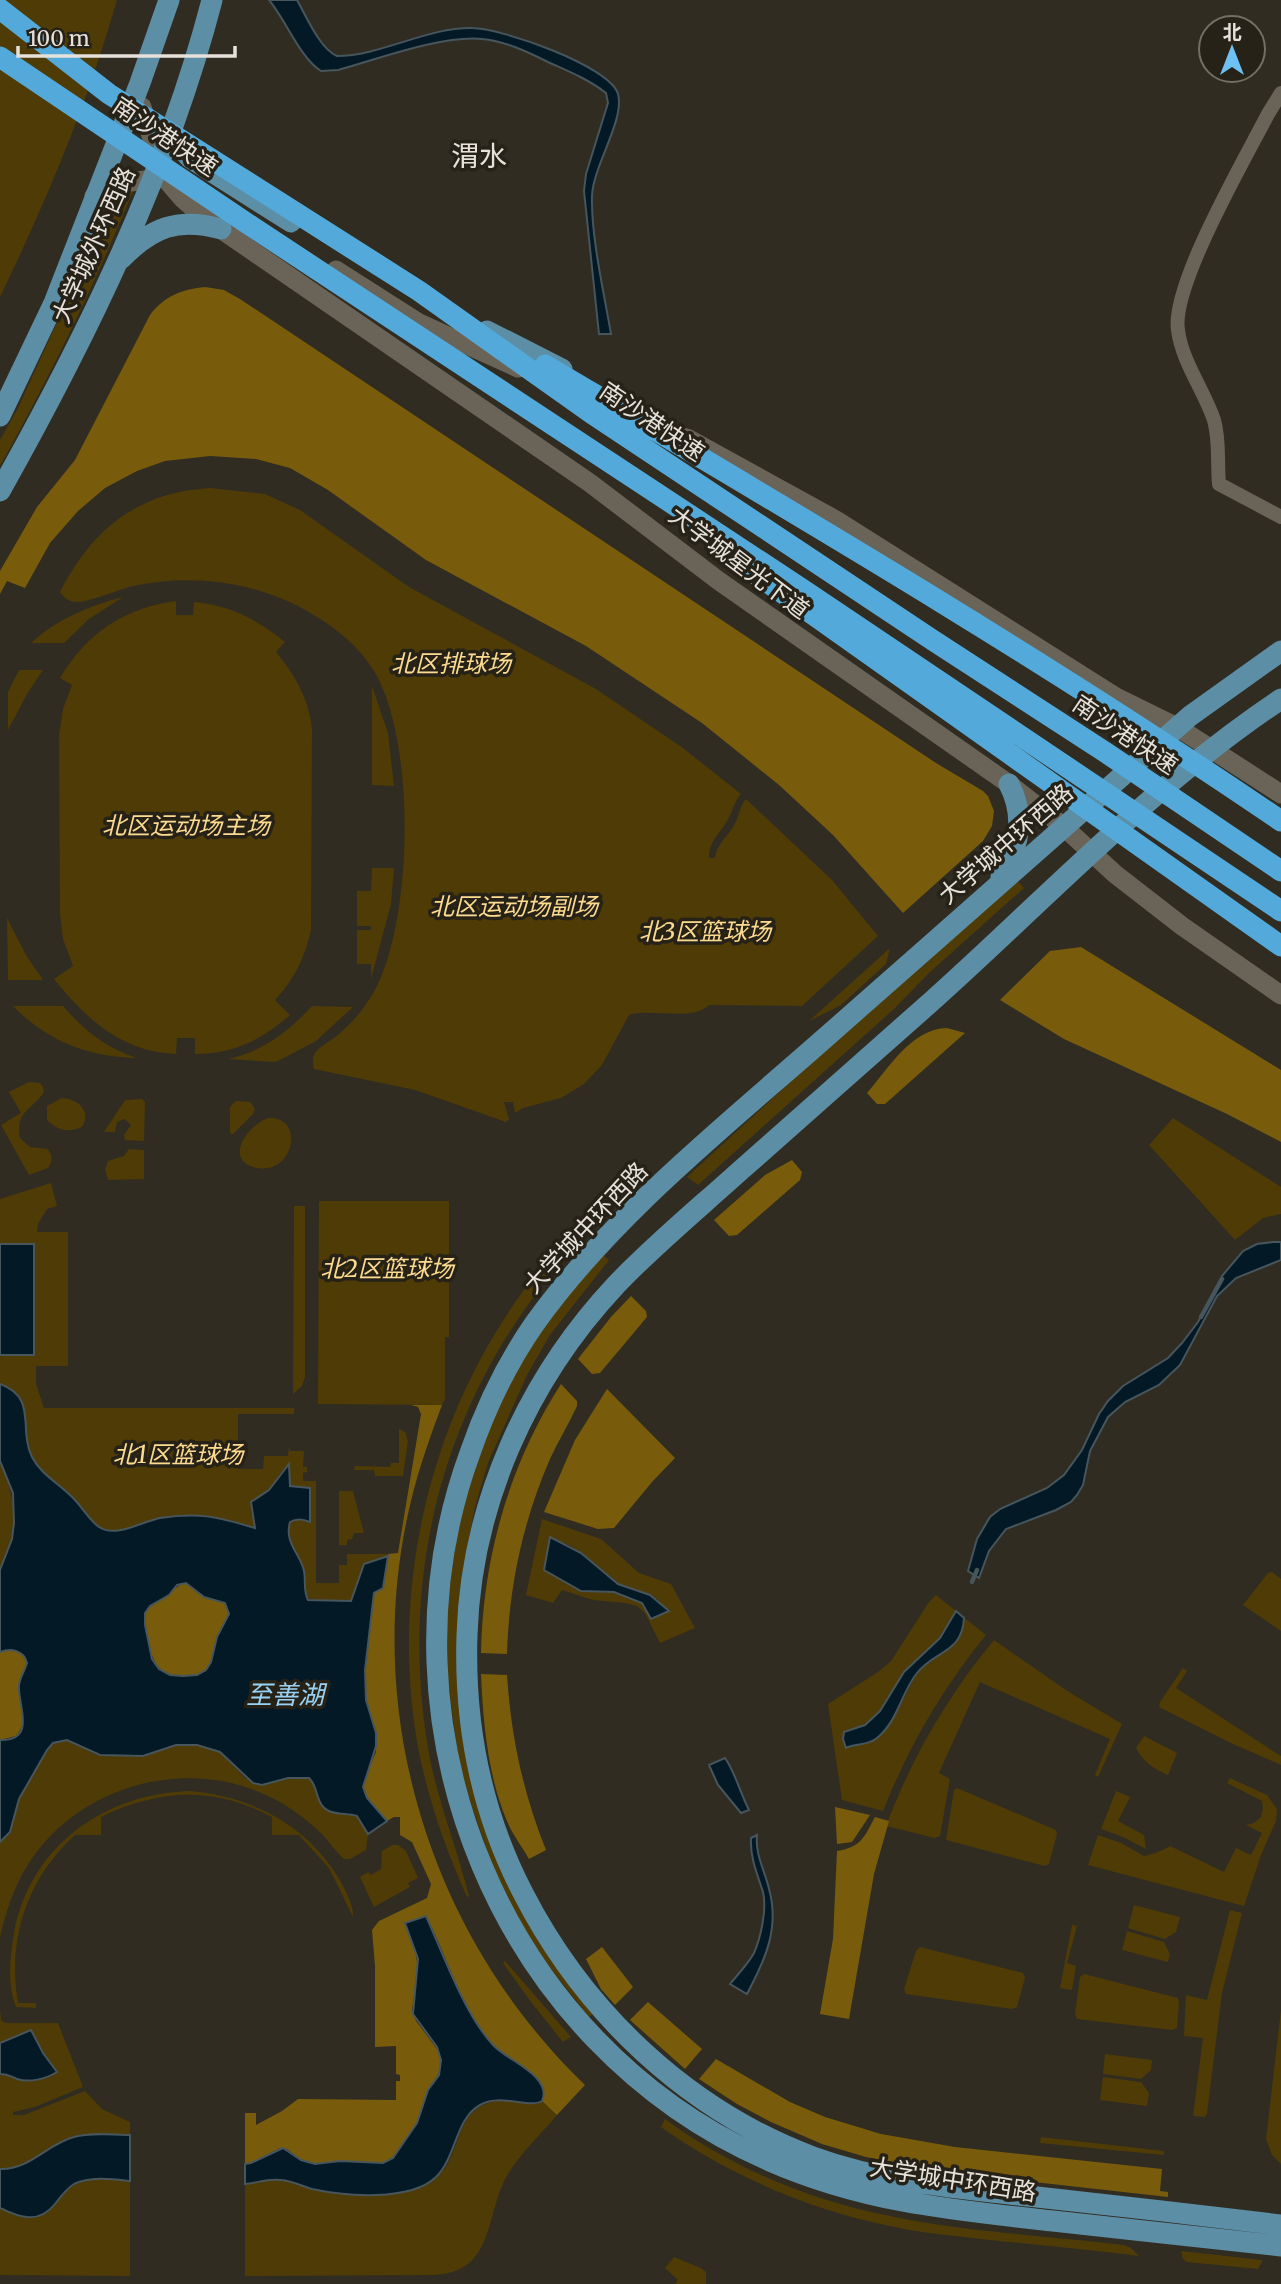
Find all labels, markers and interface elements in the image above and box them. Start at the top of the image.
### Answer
scale bar [18,14,234,58]
north arrow [1197,14,1267,84]
text: 北 [1222,20,1242,44]
text: 100 m [28,25,90,52]
street label: 南沙港快速 [107,90,224,183]
district label: 渭水 [451,138,507,174]
street label: 大学城外环西路 [45,162,142,328]
street label: 南沙港快速 [594,375,711,468]
street label: 大学城星光下道 [663,500,816,626]
park label: 北区排球场 [391,648,513,679]
street label: 南沙港快速 [1067,688,1184,781]
street label: 大学城中环西路 [932,777,1079,910]
park label: 北区运动场主场 [102,810,272,841]
park label: 北区运动场副场 [430,891,600,922]
park label: 北3区篮球场 [639,916,773,947]
street label: 大学城中环西路 [517,1156,654,1300]
park label: 北2区篮球场 [320,1253,456,1284]
park label: 北1区篮球场 [113,1439,245,1470]
water label: 至善湖 [246,1678,328,1711]
street label: 大学城中环西路 [868,2151,1038,2208]

